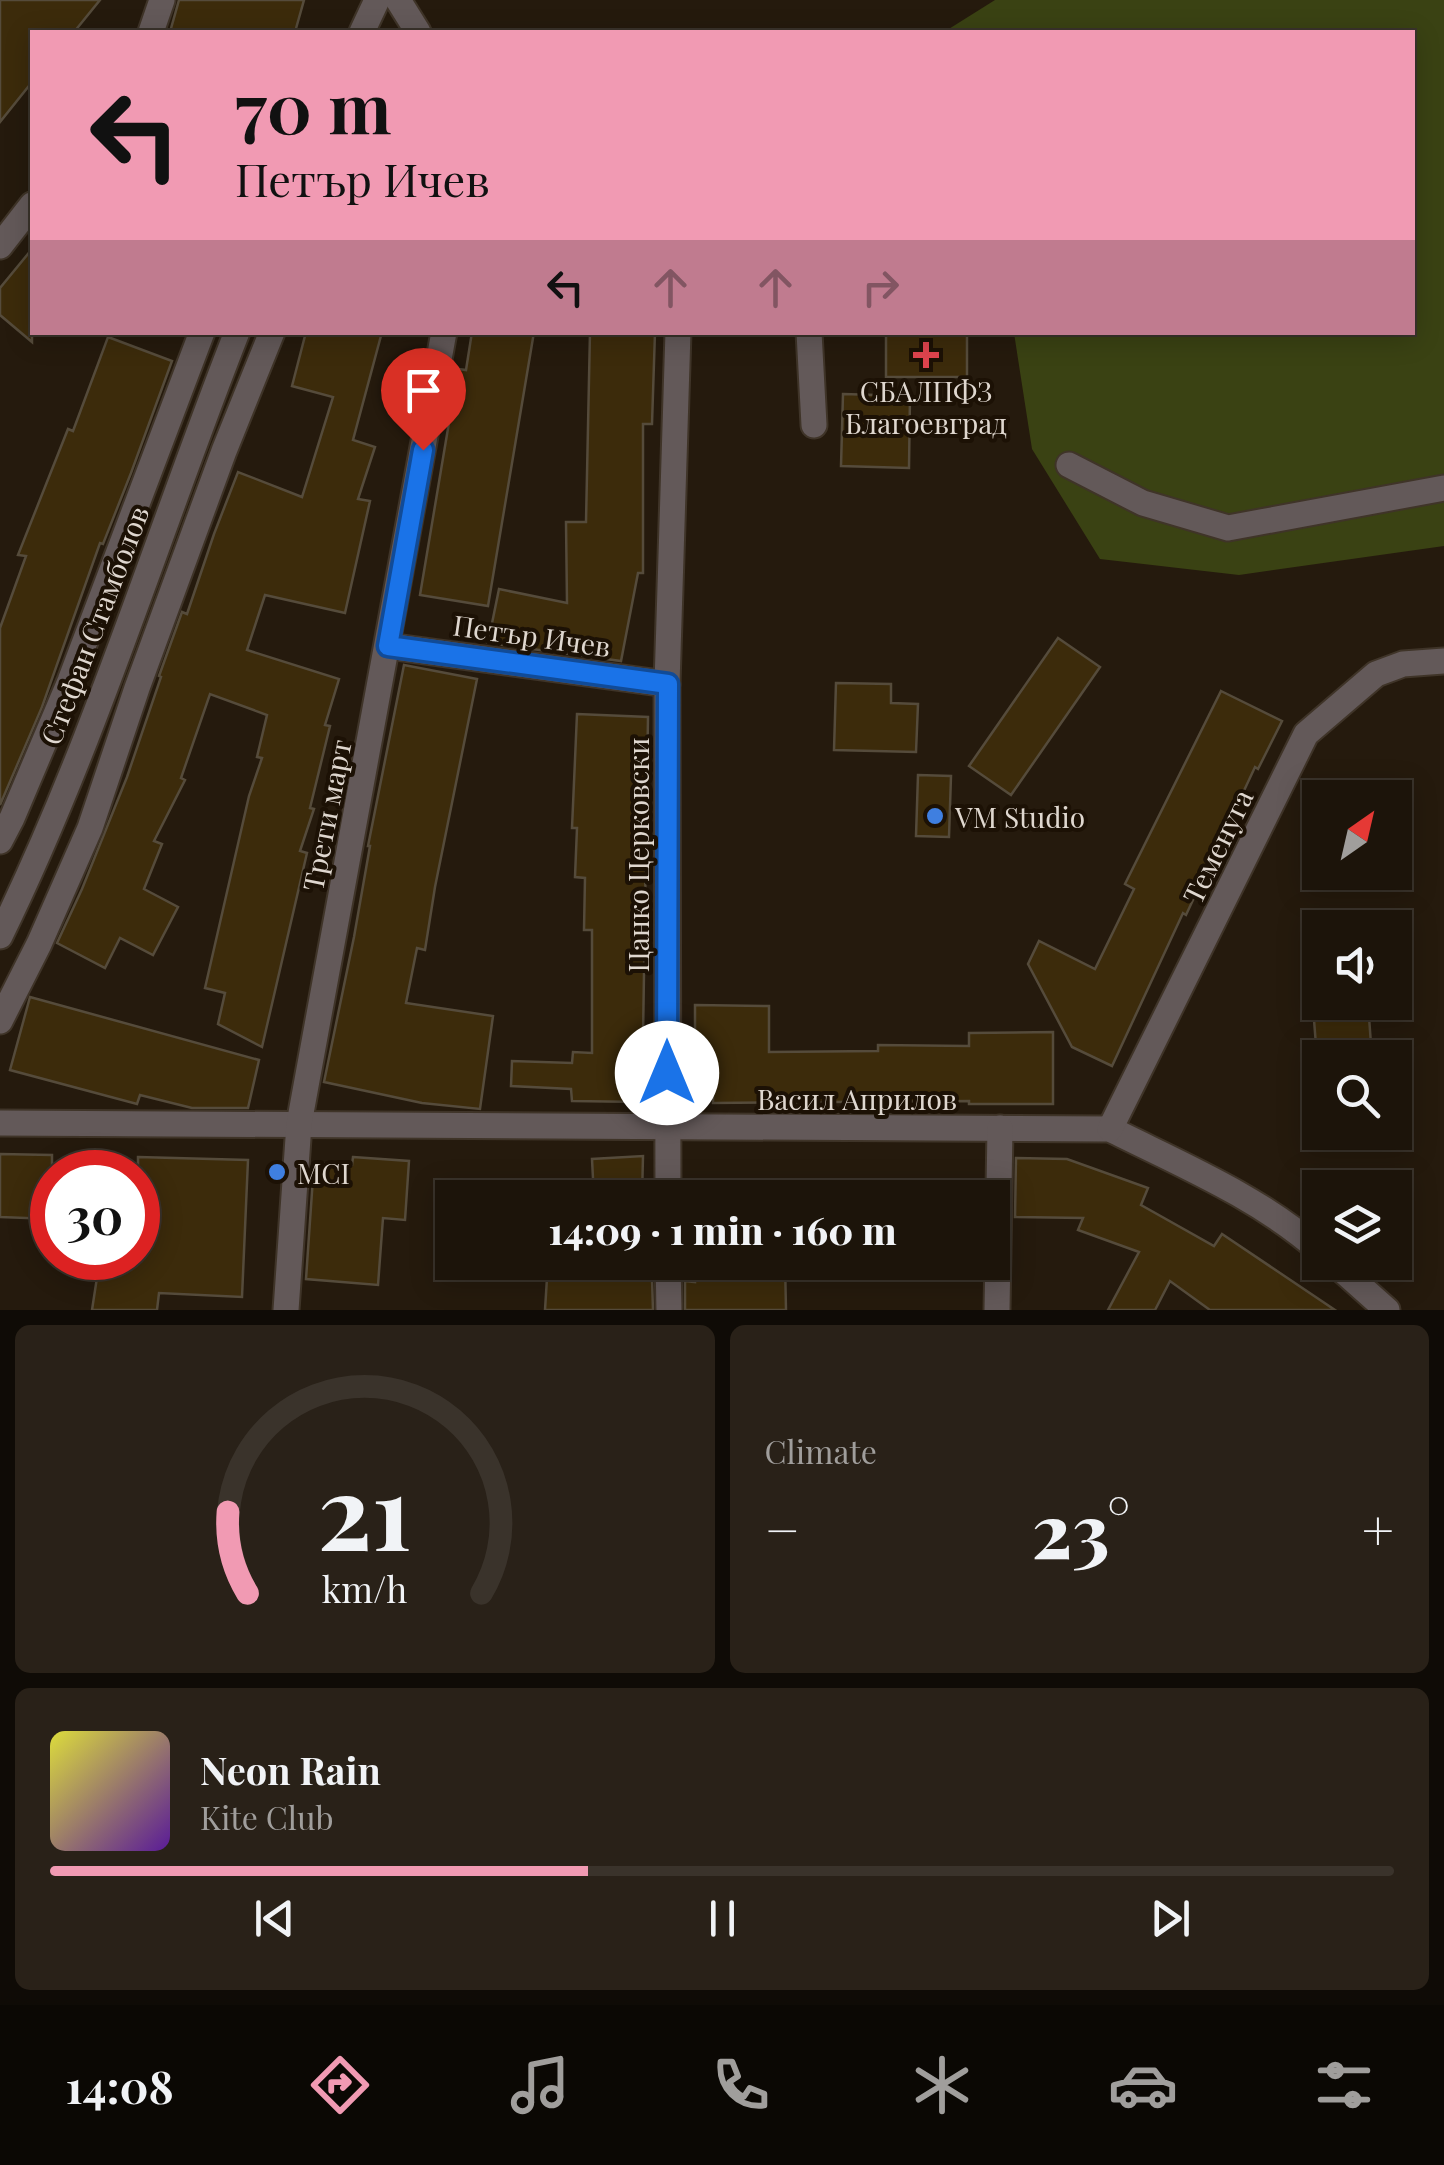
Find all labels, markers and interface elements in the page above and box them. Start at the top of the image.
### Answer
text: 70 m [235,58,392,152]
icon: left [70,70,200,200]
text: Петър Ичев [235,148,490,208]
icon: left [538,260,593,315]
icon: ahead [643,260,698,315]
icon: ahead [748,260,803,315]
icon: right [853,260,908,315]
marker: СБАЛПФЗ Благоевград [913,342,939,368]
pin [381,348,466,451]
icon: arrive [396,363,451,418]
place label: СБАЛПФЗ Благоевград [845,372,1007,441]
street label: Стефан Стамболов [31,500,157,750]
street label: Петър Ичев [451,606,613,664]
street label: Трети март [293,736,359,894]
street label: Цанко Церковски [619,737,656,973]
north arrow [1302,780,1412,890]
map controls [1302,780,1412,1280]
street label: Теменуга [1174,783,1261,909]
place label: VM Studio [954,798,1085,835]
marker: VM Studio [924,805,946,827]
button: sound [1302,910,1412,1020]
position arrow [615,1021,719,1125]
button: search [1302,1040,1412,1150]
street label: Васил Априлов [757,1080,957,1117]
speed limit sign: 30 [30,1150,160,1280]
place label: MCI [297,1154,350,1191]
marker: MCI [266,1161,288,1183]
button: layers [1302,1170,1412,1280]
text: 14:09 · 1 min · 160 m [548,1204,897,1255]
text: Climate [765,1429,877,1472]
text: 21 [318,1438,412,1577]
text: 23° [1032,1478,1130,1578]
text: − [765,1491,800,1565]
text: + [1362,1491,1394,1565]
text: km/h [322,1564,408,1612]
text: Neon Rain [200,1744,381,1795]
text: Kite Club [200,1795,334,1838]
icon: previous [247,1891,302,1946]
icon: pause [695,1891,750,1946]
icon: next [1143,1891,1198,1946]
icon: directions [305,2050,375,2120]
icon: music [505,2050,575,2120]
icon: phone [706,2050,776,2120]
icon: climate [907,2050,977,2120]
icon: car [1108,2050,1178,2120]
icon: filters [1309,2050,1379,2120]
text: 14:08 [65,2055,174,2115]

